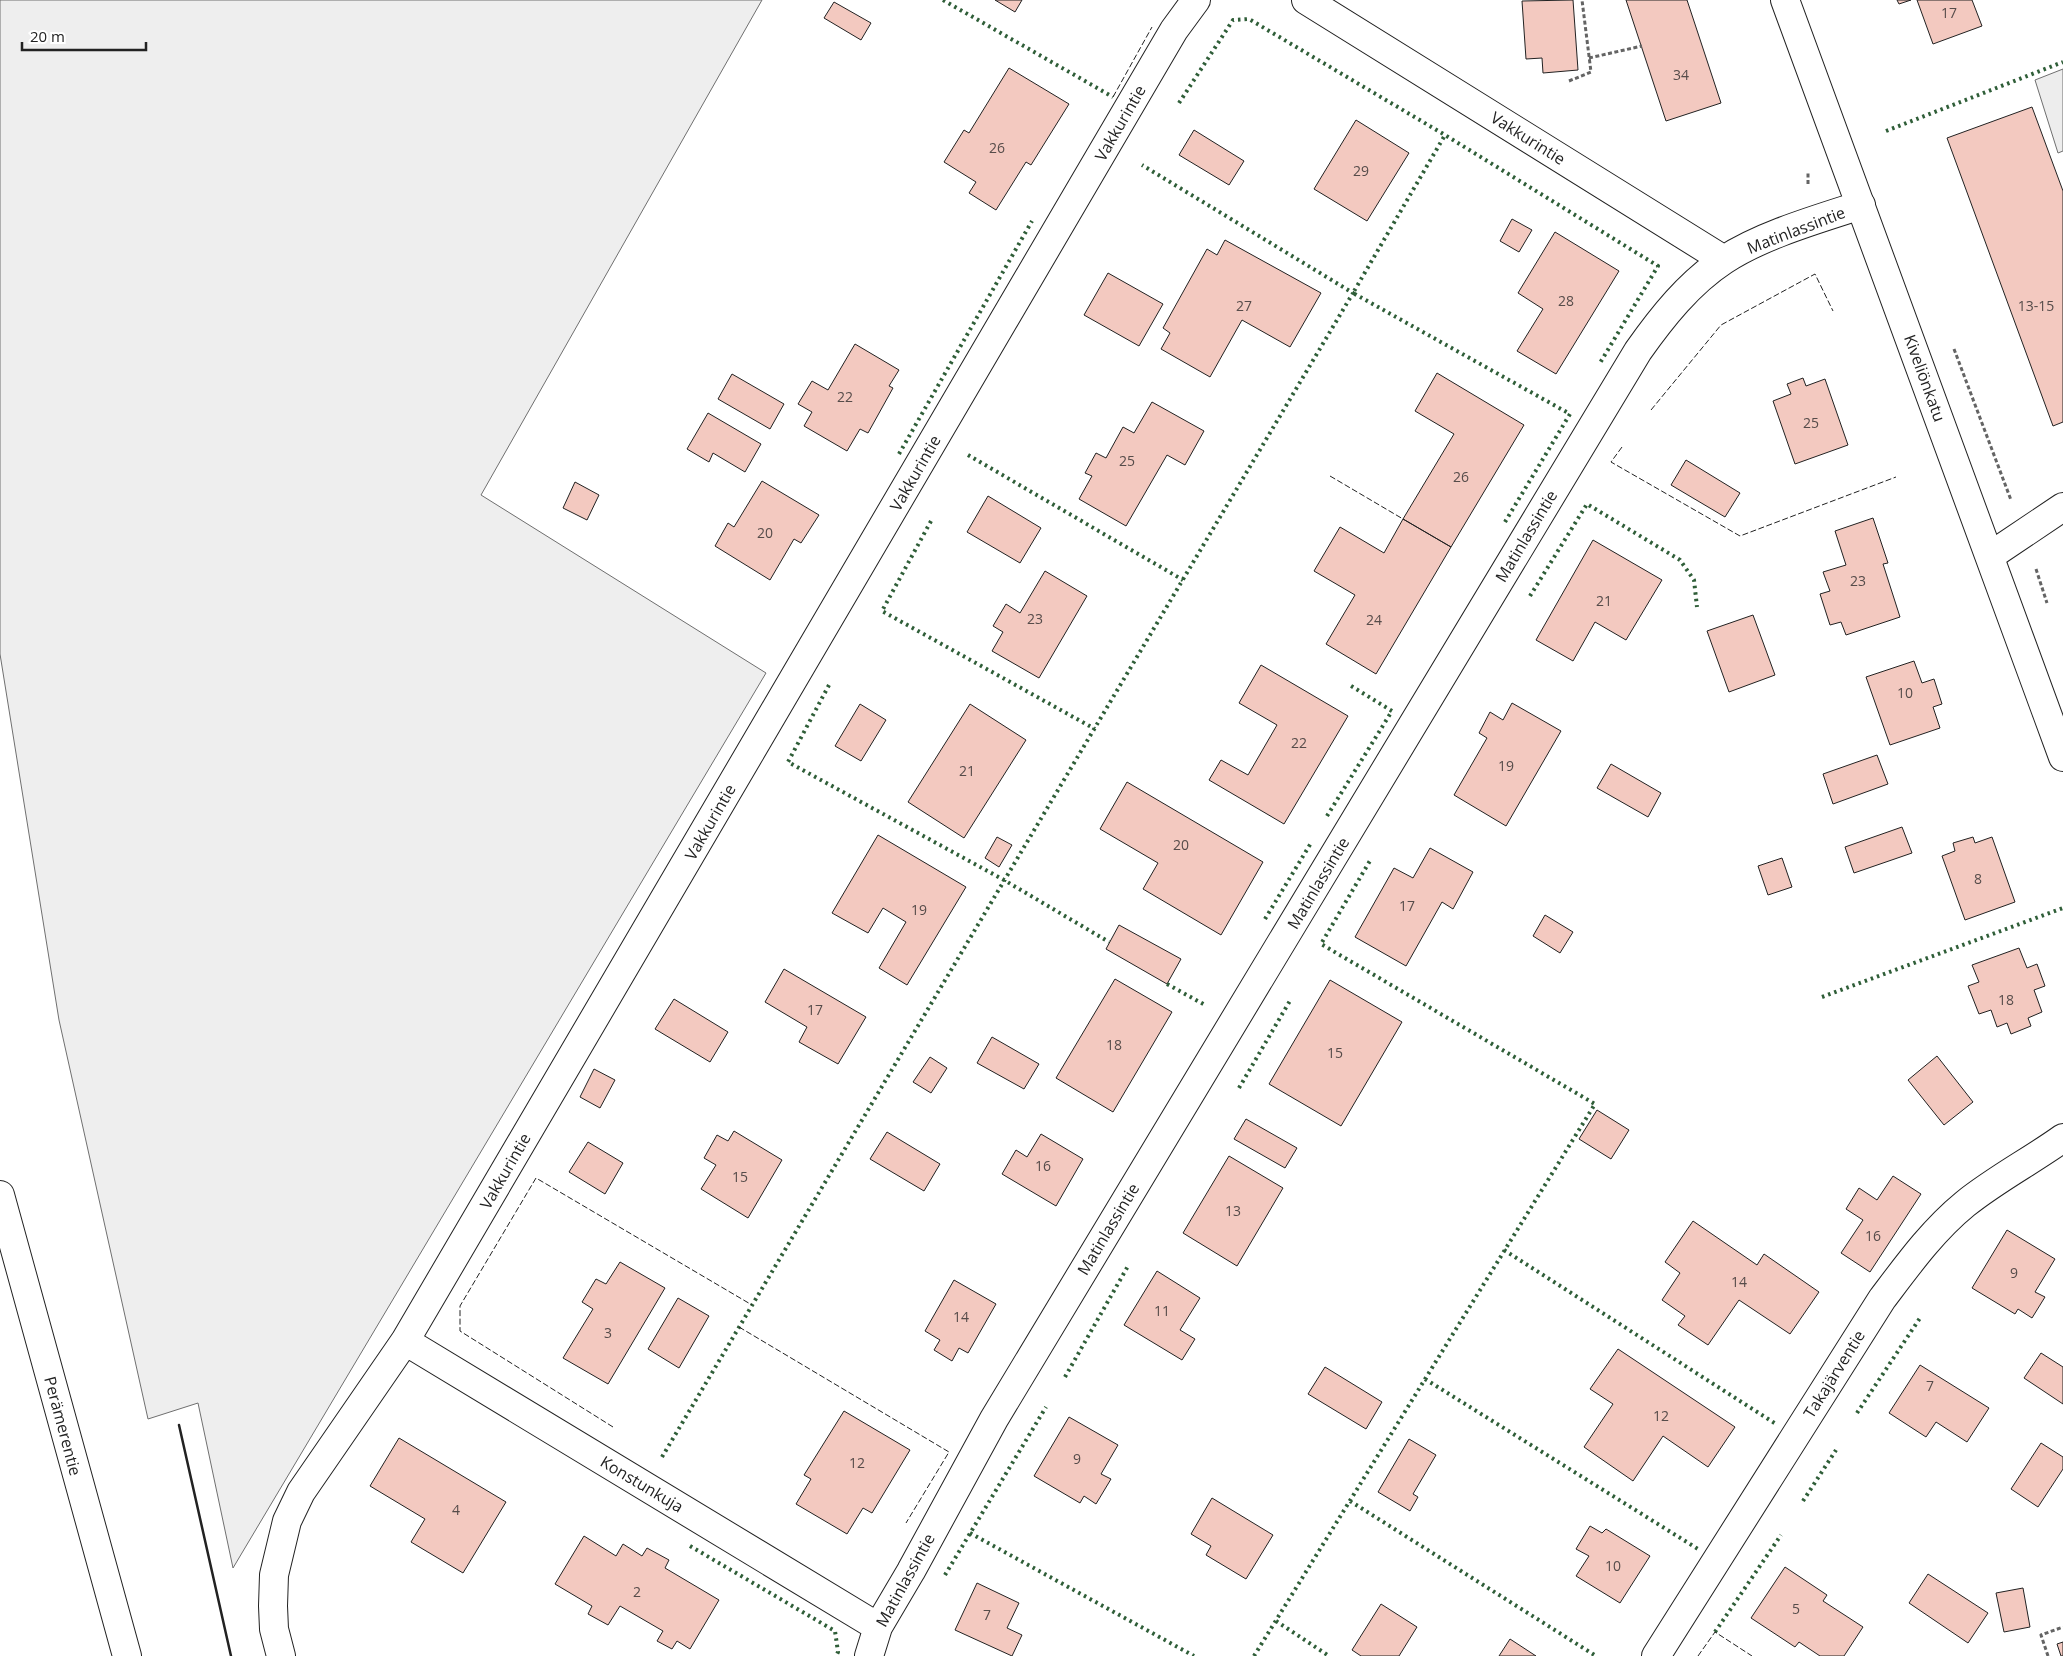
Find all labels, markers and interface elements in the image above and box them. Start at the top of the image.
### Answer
house number: 17 [1941,3,1957,22]
scale bar [22,20,146,52]
text: 20 m [30,26,65,46]
house number: 34 [1673,65,1689,84]
street label: Vakkurintie [1089,81,1151,165]
street label: Vakkurintie [1486,106,1570,170]
house number: 26 [989,138,1005,157]
house number: 29 [1353,161,1369,180]
street label: Matinlassintie [1744,201,1848,259]
house number: 28 [1558,291,1574,310]
house number: 27 [1236,296,1252,315]
house number: 13-15 [2018,296,2054,315]
street label: Kiveliönkatu [1899,331,1951,425]
house number: 22 [837,387,853,406]
house number: 25 [1803,413,1819,432]
street label: Vakkurintie [884,431,946,515]
house number: 25 [1119,451,1135,470]
house number: 26 [1453,467,1469,486]
street label: Matinlassintie [1490,486,1562,586]
house number: 20 [757,523,773,542]
house number: 23 [1850,571,1866,590]
house number: 21 [1596,591,1612,610]
house number: 23 [1027,609,1043,628]
house number: 24 [1366,610,1382,629]
house number: 10 [1897,683,1913,702]
house number: 22 [1291,733,1307,752]
house number: 19 [1498,756,1514,775]
house number: 21 [959,761,975,780]
street label: Vakkurintie [679,780,741,864]
street label: Matinlassintie [1282,833,1354,933]
house number: 20 [1173,835,1189,854]
house number: 8 [1974,869,1982,888]
house number: 17 [1399,896,1415,915]
house number: 19 [911,900,927,919]
house number: 18 [1998,990,2014,1009]
house number: 17 [807,1000,823,1019]
house number: 18 [1106,1035,1122,1054]
house number: 15 [1327,1043,1343,1062]
street label: Vakkurintie [474,1129,536,1213]
house number: 16 [1035,1156,1051,1175]
house number: 15 [732,1167,748,1186]
street label: Matinlassintie [1072,1179,1144,1279]
house number: 13 [1225,1201,1241,1220]
house number: 16 [1865,1226,1881,1245]
house number: 9 [2010,1263,2018,1282]
house number: 14 [1731,1272,1747,1291]
house number: 11 [1154,1301,1170,1320]
house number: 14 [953,1307,969,1326]
house number: 3 [604,1323,612,1342]
street label: Takajärventie [1798,1326,1870,1422]
street label: Perämerentie [39,1374,87,1478]
house number: 7 [1926,1376,1934,1395]
house number: 12 [1653,1406,1669,1425]
house number: 9 [1073,1449,1081,1468]
street label: Konstunkuja [596,1451,688,1517]
house number: 12 [849,1453,865,1472]
house number: 4 [452,1500,460,1519]
street label: Matinlassintie [870,1529,940,1631]
house number: 10 [1605,1556,1621,1575]
house number: 2 [633,1582,641,1601]
house number: 5 [1792,1599,1800,1618]
house number: 7 [983,1605,991,1624]

